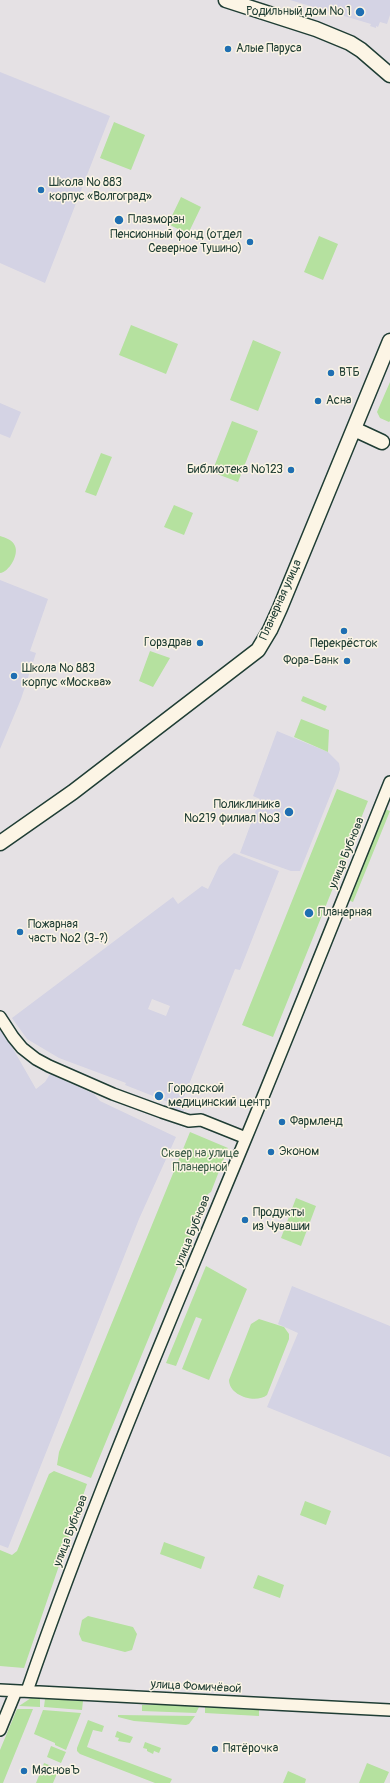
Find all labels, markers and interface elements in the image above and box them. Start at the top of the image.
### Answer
place label: Родильный дом № 1 [246,5,351,19]
marker: Родильный дом № 1 [354,6,366,18]
place label: Алые Паруса [236,42,302,56]
marker: Алые Паруса [223,44,233,54]
place label: Школа № 883 корпус «Волгоград» [49,176,152,204]
marker: Школа № 883 корпус «Волгоград» [36,185,46,195]
place label: Плазморан [128,213,184,227]
marker: Плазморан [113,214,125,226]
place label: Пенсионный фонд (отдел Северное Тушино) [110,228,242,256]
marker: Пенсионный фонд (отдел Северное Тушино) [245,237,255,247]
place label: ВТБ [339,366,360,380]
marker: ВТБ [326,368,336,378]
place label: Асна [326,394,351,408]
marker: Асна [313,396,323,406]
place label: Библиотека №123 [187,463,283,477]
marker: Библиотека №123 [286,465,296,475]
street label: Планерная улица [257,558,305,642]
marker: Перекрёсток [339,626,349,636]
place label: Горздрав [144,636,192,650]
place label: Перекрёсток [310,637,378,651]
marker: Горздрав [195,638,205,648]
place label: Фора-Банк [283,654,339,668]
marker: Фора-Банк [342,656,352,666]
place label: Школа № 883 корпус «Москва» [22,662,111,690]
marker: Школа № 883 корпус «Москва» [9,671,19,681]
place label: Поликлиника №219 филиал №3 [184,798,280,826]
marker: Поликлиника №219 филиал №3 [283,806,295,818]
street label: улица Бубнова [326,815,368,891]
place label: Планерная [318,906,372,920]
marker: Планерная [303,907,315,919]
place label: Пожарная часть №2 (3-?) [28,918,109,946]
marker: Пожарная часть №2 (3-?) [15,927,25,937]
place label: Городской медицинский центр [168,1082,270,1110]
marker: Городской медицинский центр [153,1090,165,1102]
place label: Фармленд [290,1115,343,1129]
marker: Фармленд [277,1117,287,1127]
place label: Эконом [279,1145,319,1159]
park label: Сквер на улице Планерной [161,1147,239,1175]
marker: Эконом [266,1147,276,1157]
street label: улица Бубнова [172,1193,214,1269]
place label: Продукты из Чувашии [253,1206,310,1234]
marker: Продукты из Чувашии [240,1215,250,1225]
street label: улица Бубнова [51,1493,91,1569]
street label: улица Фомичёвой [150,1677,242,1697]
place label: Пятёрочка [223,1742,278,1756]
marker: Пятёрочка [210,1744,220,1754]
place label: МясновЪ [32,1764,80,1778]
marker: МясновЪ [19,1766,29,1776]

